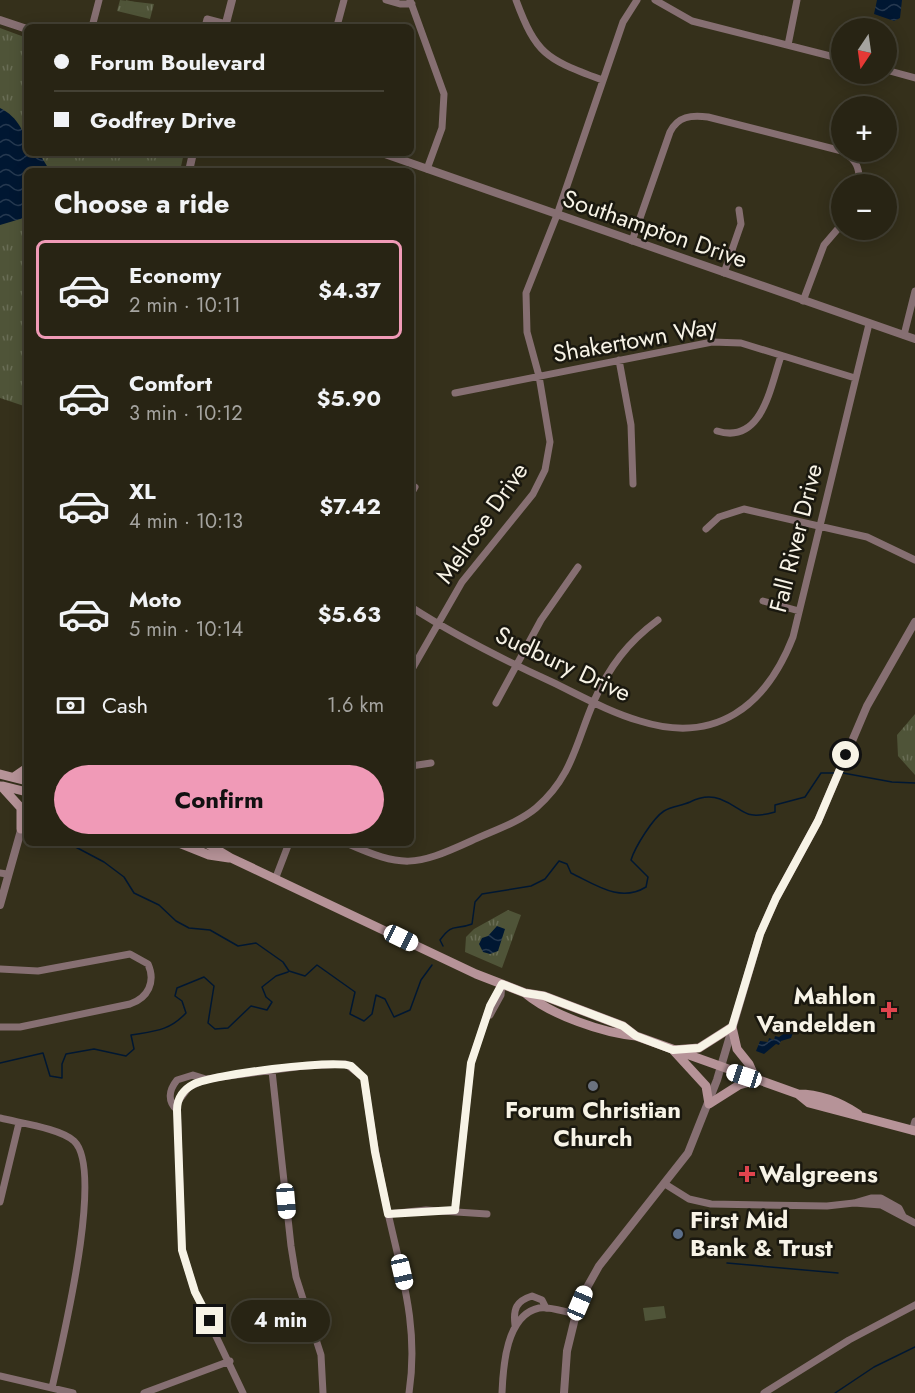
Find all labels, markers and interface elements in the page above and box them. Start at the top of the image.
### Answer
north arrow [831,18,897,84]
map controls [831,18,897,240]
text: Forum Boulevard [90,46,265,78]
button: + [831,96,897,162]
text: Godfrey Drive [90,104,236,136]
button: − [831,174,897,240]
street label: Southampton Drive [558,181,752,277]
text: Choose a ride [54,184,229,223]
text: Economy [129,259,221,291]
icon: car [57,263,111,317]
text: $4.37 [318,274,381,306]
text: 2 min · 10:11 [129,291,241,320]
street label: Shakertown Way [550,308,720,371]
text: Comfort [129,367,212,399]
icon: car [57,371,111,425]
text: $5.90 [317,382,381,414]
text: 3 min · 10:12 [129,399,243,428]
street label: Melrose Drive [427,455,536,590]
street label: Fall River Drive [760,460,831,616]
text: XL [129,475,156,507]
icon: car [57,479,111,533]
text: $7.42 [319,490,381,522]
text: 4 min · 10:13 [129,507,243,536]
text: Moto [129,583,182,615]
icon: car [57,587,111,641]
text: $5.63 [318,598,381,630]
text: 5 min · 10:14 [129,615,243,644]
street label: Sudbury Drive [490,617,637,710]
icon: cash [54,689,87,722]
text: Cash [102,689,148,721]
text: 1.6 km [327,691,384,720]
route start [832,741,859,768]
button: Confirm [54,765,384,834]
car [381,922,421,954]
place label: Mahlon Vandelden [756,978,876,1041]
marker: Mahlon Vandelden [880,1001,898,1019]
car [724,1062,764,1090]
marker: Forum Christian Church [586,1079,600,1093]
place label: Forum Christian Church [505,1092,681,1155]
place label: Walgreens [759,1156,878,1191]
marker: Walgreens [740,1167,754,1181]
car [275,1182,297,1220]
place label: First Mid Bank & Trust [690,1202,833,1265]
marker: First Mid Bank & Trust [671,1227,685,1241]
car [389,1252,415,1292]
car [565,1283,595,1323]
callout: 4 min [231,1300,330,1342]
text: 4 min [254,1306,307,1335]
route end [196,1307,223,1334]

